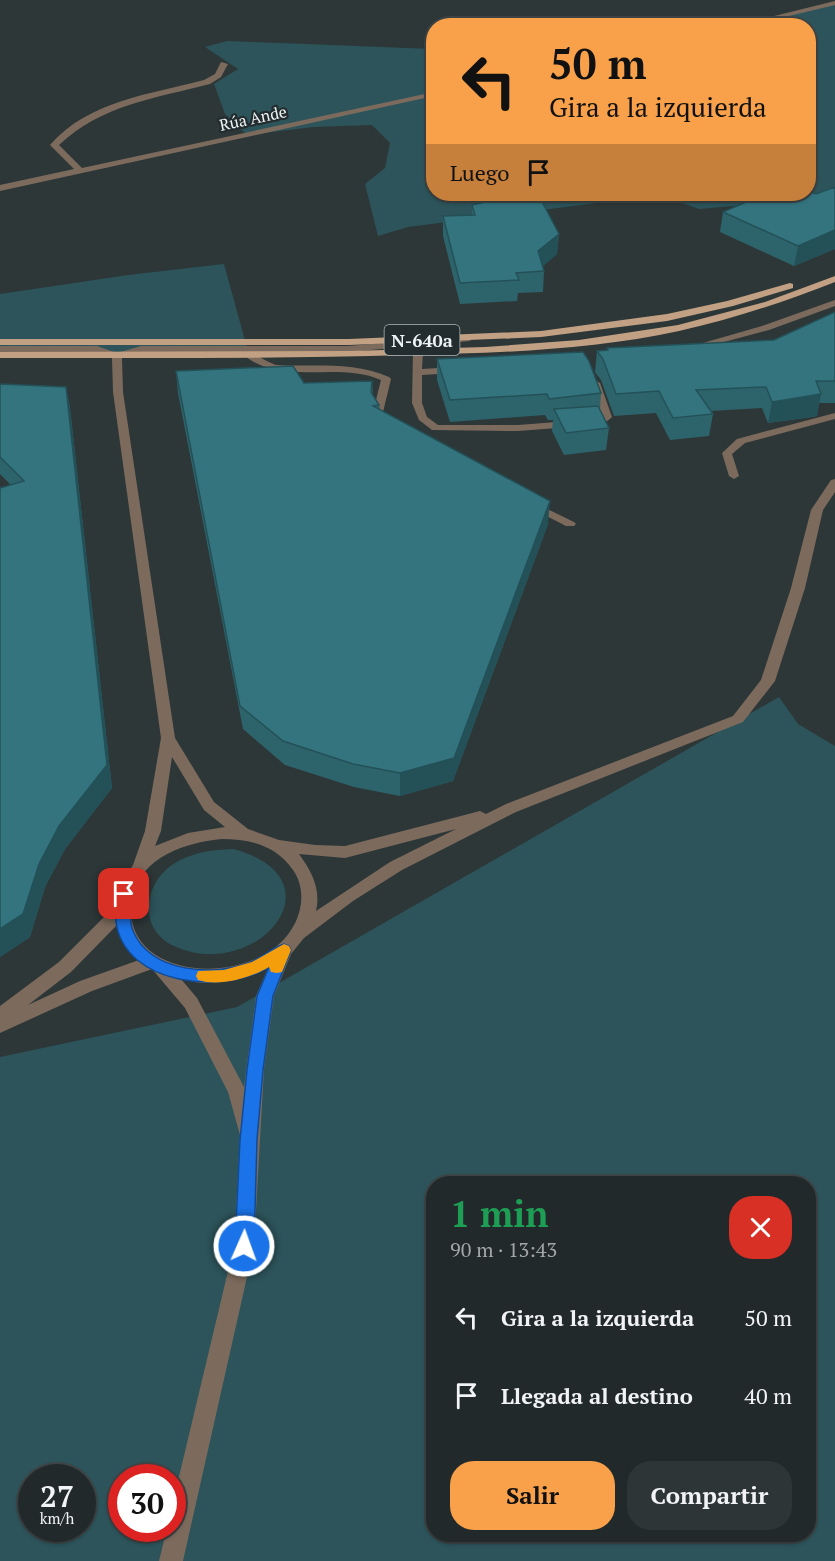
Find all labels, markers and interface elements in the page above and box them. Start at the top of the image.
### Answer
text: 50 m [549,35,647,91]
icon: left [450,42,528,120]
text: Gira a la izquierda [549,89,767,125]
street label: Rúa Ande [217,100,289,136]
icon: arrive [522,156,555,189]
text: Luego [450,158,510,187]
road number: N-640a [384,325,460,355]
pin [98,868,149,919]
icon: arrive [107,877,140,910]
text: 1 min [450,1190,548,1237]
button: close [729,1196,792,1259]
position arrow [212,1214,276,1278]
text: 90 m · 13:43 [450,1236,557,1263]
icon: left [450,1301,483,1334]
text: Gira a la izquierda [501,1303,694,1332]
text: 50 m [744,1303,792,1332]
icon: arrive [450,1379,483,1412]
text: Llegada al destino [501,1381,693,1410]
text: 40 m [744,1381,792,1410]
button: Salir [450,1461,615,1530]
button: Compartir [627,1461,792,1530]
speed limit sign: 30 [108,1464,186,1542]
text: 27 [40,1476,74,1516]
text: km/h [40,1508,74,1528]

